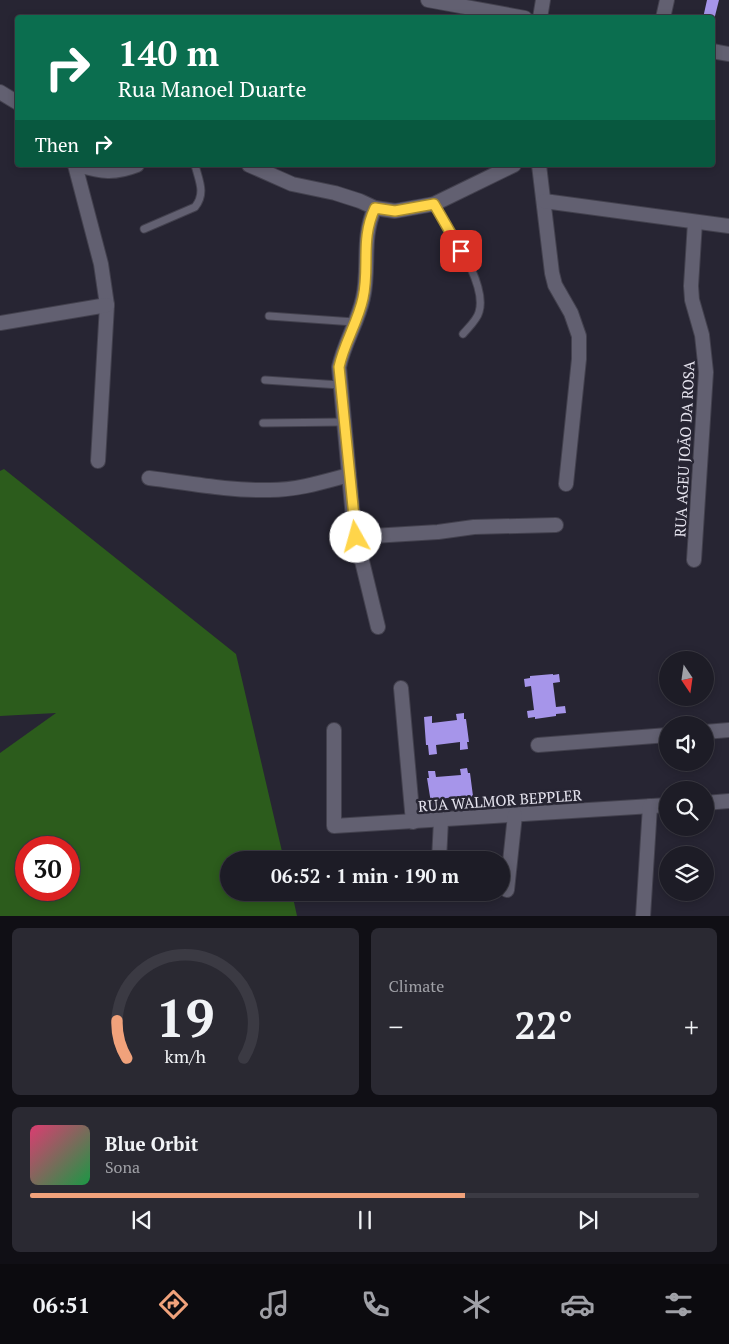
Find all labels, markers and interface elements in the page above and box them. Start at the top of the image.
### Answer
text: 140 m [118,30,219,76]
icon: right [35,35,100,100]
text: Rua Manoel Duarte [118,74,307,103]
icon: right [89,130,117,158]
text: Then [35,132,79,157]
pin [440,230,482,272]
icon: arrive [447,237,475,265]
street label: RUA AGEU JOÃO DA ROSA [669,360,699,538]
position arrow [329,510,381,562]
north arrow [659,651,714,706]
map controls [659,651,714,901]
button: sound [659,716,714,771]
button: search [659,781,714,836]
street label: RUA WALMOR BEPPLER [417,784,583,816]
speed limit sign: 30 [15,836,80,901]
button: layers [659,846,714,901]
text: 06:52 · 1 min · 190 m [271,863,459,888]
text: Climate [389,975,444,997]
text: 19 [156,983,215,1052]
text: 22° [514,1000,573,1050]
text: − [389,1008,403,1045]
text: + [684,1008,699,1045]
text: km/h [165,1044,206,1068]
text: Blue Orbit [105,1131,198,1156]
text: Sona [105,1156,140,1178]
icon: previous [128,1206,156,1234]
icon: pause [351,1206,379,1234]
icon: next [574,1206,602,1234]
icon: directions [156,1287,191,1322]
icon: music [257,1287,292,1322]
icon: phone [358,1287,393,1322]
icon: climate [459,1287,494,1322]
icon: car [560,1287,595,1322]
icon: filters [661,1287,696,1322]
text: 06:51 [33,1290,90,1319]

